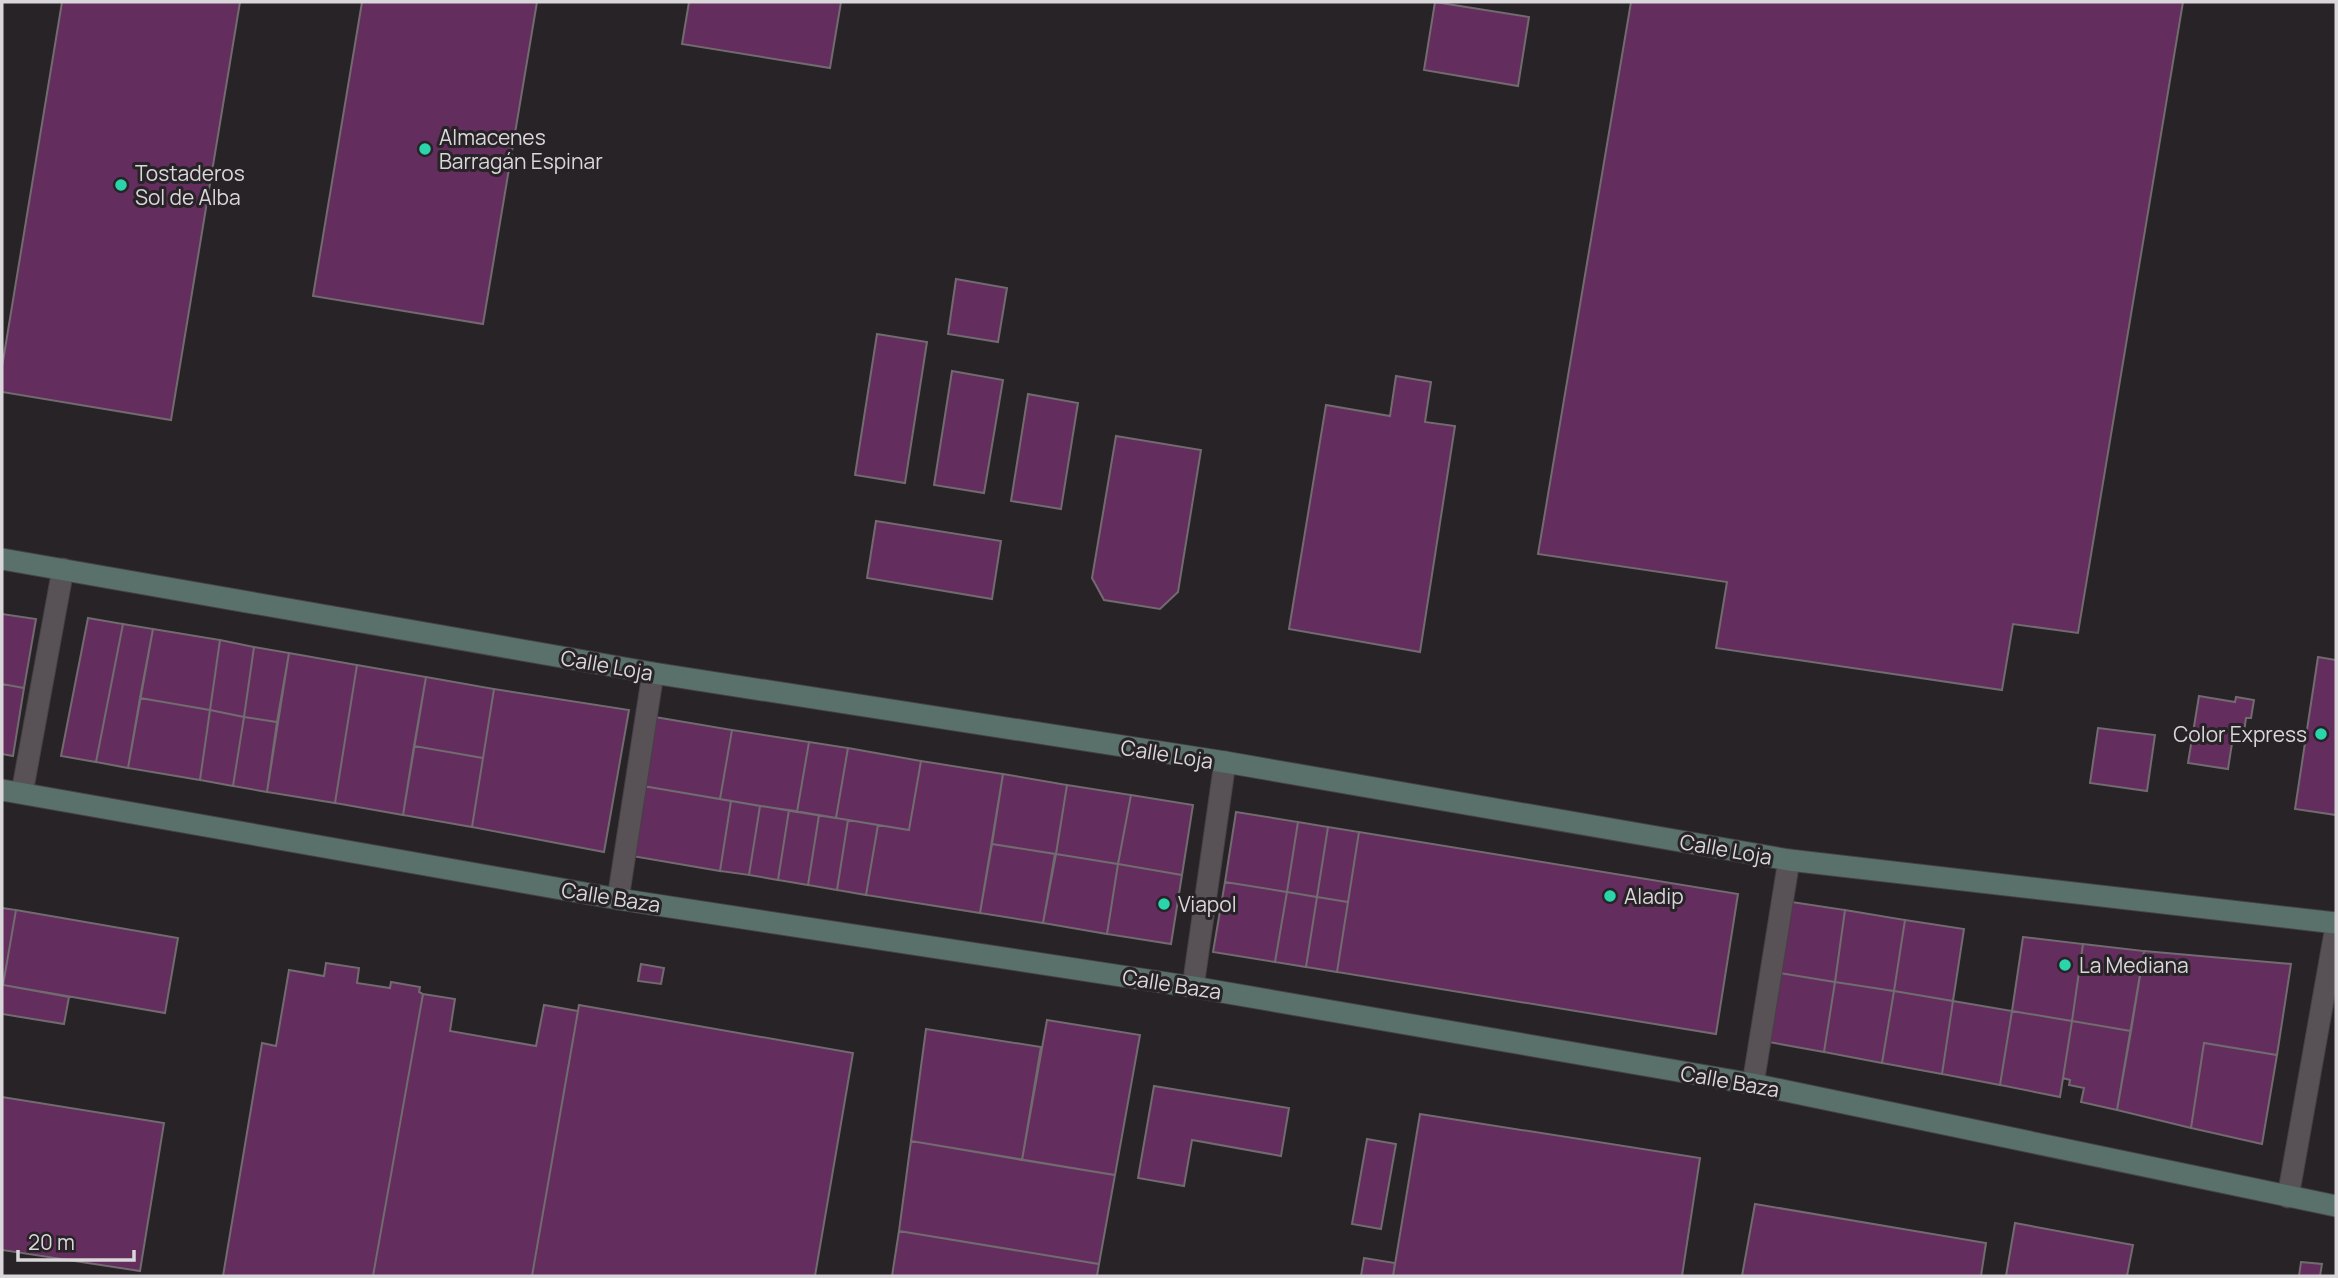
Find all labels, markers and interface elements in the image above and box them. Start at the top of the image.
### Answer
place label: Almacenes Barragán Espinar [439,123,603,175]
marker: Almacenes Barragán Espinar [417,141,433,157]
place label: Tostaderos Sol de Alba [135,159,245,211]
marker: Tostaderos Sol de Alba [113,177,129,193]
street label: Calle Loja [559,643,655,687]
place label: Color Express [2173,720,2307,748]
marker: Color Express [2313,726,2329,742]
street label: Calle Loja [1119,733,1215,775]
street label: Calle Loja [1678,827,1774,871]
street label: Calle Baza [560,875,662,919]
place label: Aladip [1624,882,1684,910]
marker: Aladip [1602,888,1618,904]
place label: Viapol [1178,890,1237,918]
marker: Viapol [1156,896,1172,912]
place label: La Mediana [2079,951,2189,979]
marker: La Mediana [2057,957,2073,973]
street label: Calle Baza [1121,962,1223,1006]
street label: Calle Baza [1678,1059,1782,1103]
scale bar [18,1218,133,1262]
text: 20 m [28,1228,75,1256]

